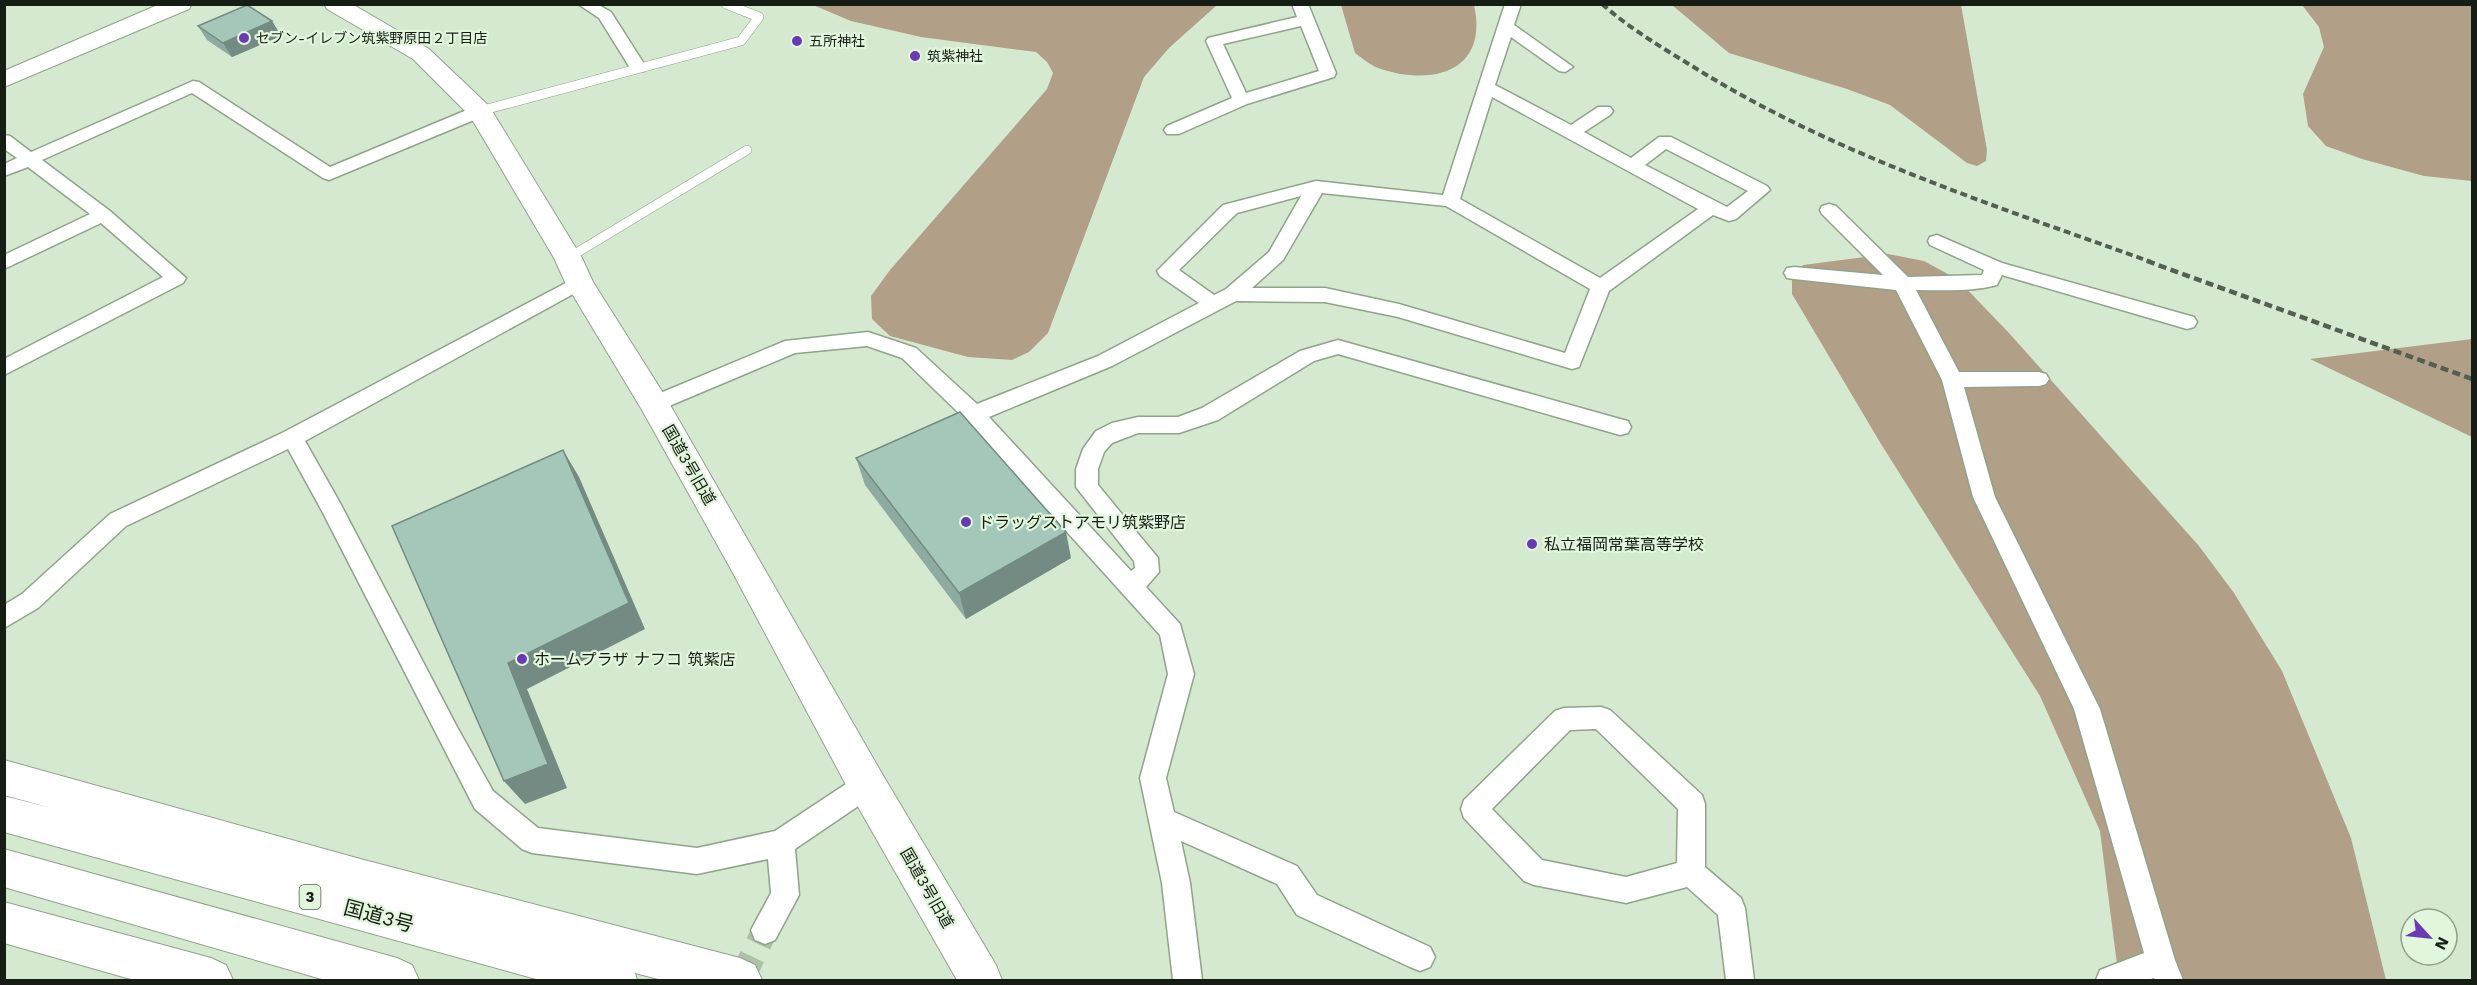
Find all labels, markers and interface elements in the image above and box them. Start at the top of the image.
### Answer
place label: セブン-イレブン筑紫野原田２丁目店 [256,30,487,46]
marker: セブン-イレブン筑紫野原田２丁目店 [237,31,251,45]
place label: 五所神社 [809,33,865,49]
marker: 五所神社 [790,34,804,48]
place label: 筑紫神社 [927,48,983,64]
marker: 筑紫神社 [908,49,922,63]
street label: 国道3号旧道 [658,422,720,508]
place label: ドラッグストアモリ筑紫野店 [978,513,1186,532]
marker: ドラッグストアモリ筑紫野店 [959,515,973,529]
place label: 私立福岡常葉高等学校 [1544,535,1704,554]
marker: 私立福岡常葉高等学校 [1525,537,1539,551]
place label: ホームプラザ ナフコ 筑紫店 [534,650,735,669]
marker: ホームプラザ ナフコ 筑紫店 [515,652,529,666]
street label: 国道3号旧道 [896,845,958,931]
road number: 3 [300,885,320,909]
street label: 国道3号 [341,895,417,937]
north arrow [2399,907,2459,967]
text: N [2431,934,2453,953]

